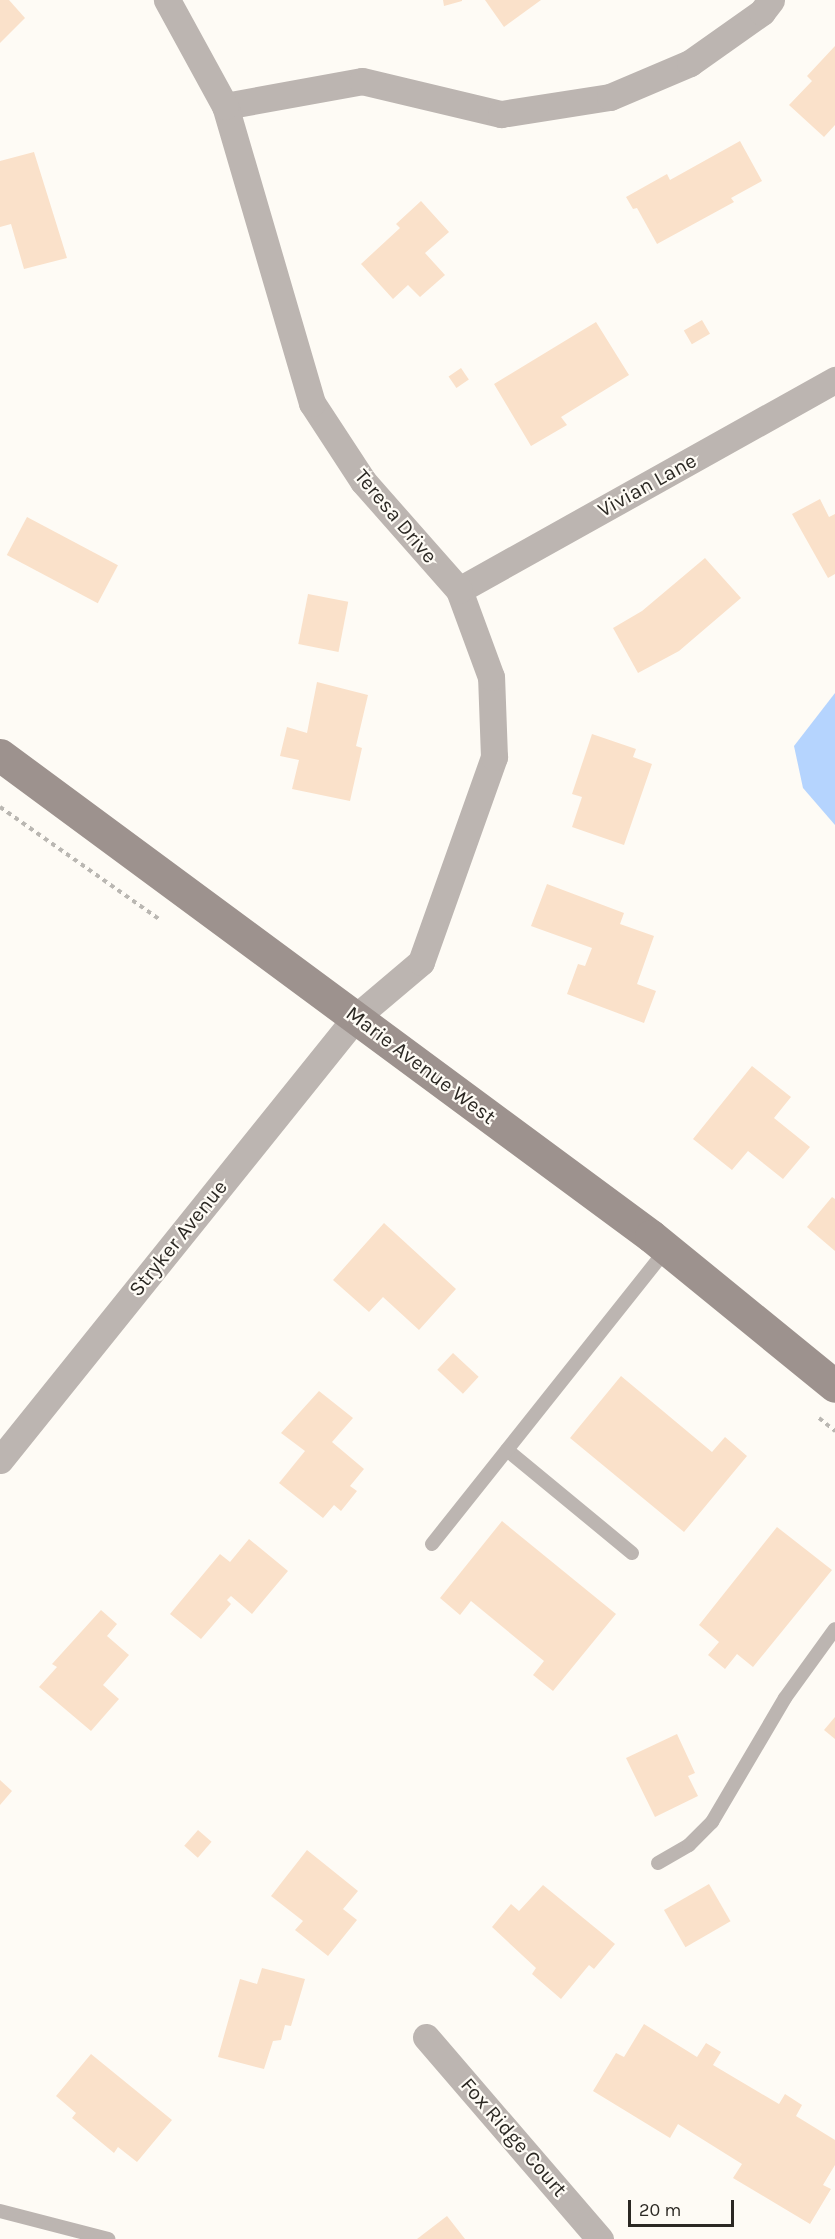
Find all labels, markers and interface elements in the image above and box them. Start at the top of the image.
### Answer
street label: Vivian Lane [593,448,701,522]
street label: Teresa Drive [349,464,443,568]
street label: Marie Avenue West [341,1001,501,1129]
street label: Stryker Avenue [123,1175,233,1301]
street label: Fox Ridge Court [455,2072,573,2202]
scale bar [631,2188,738,2226]
text: 20 m [639,2199,681,2221]

